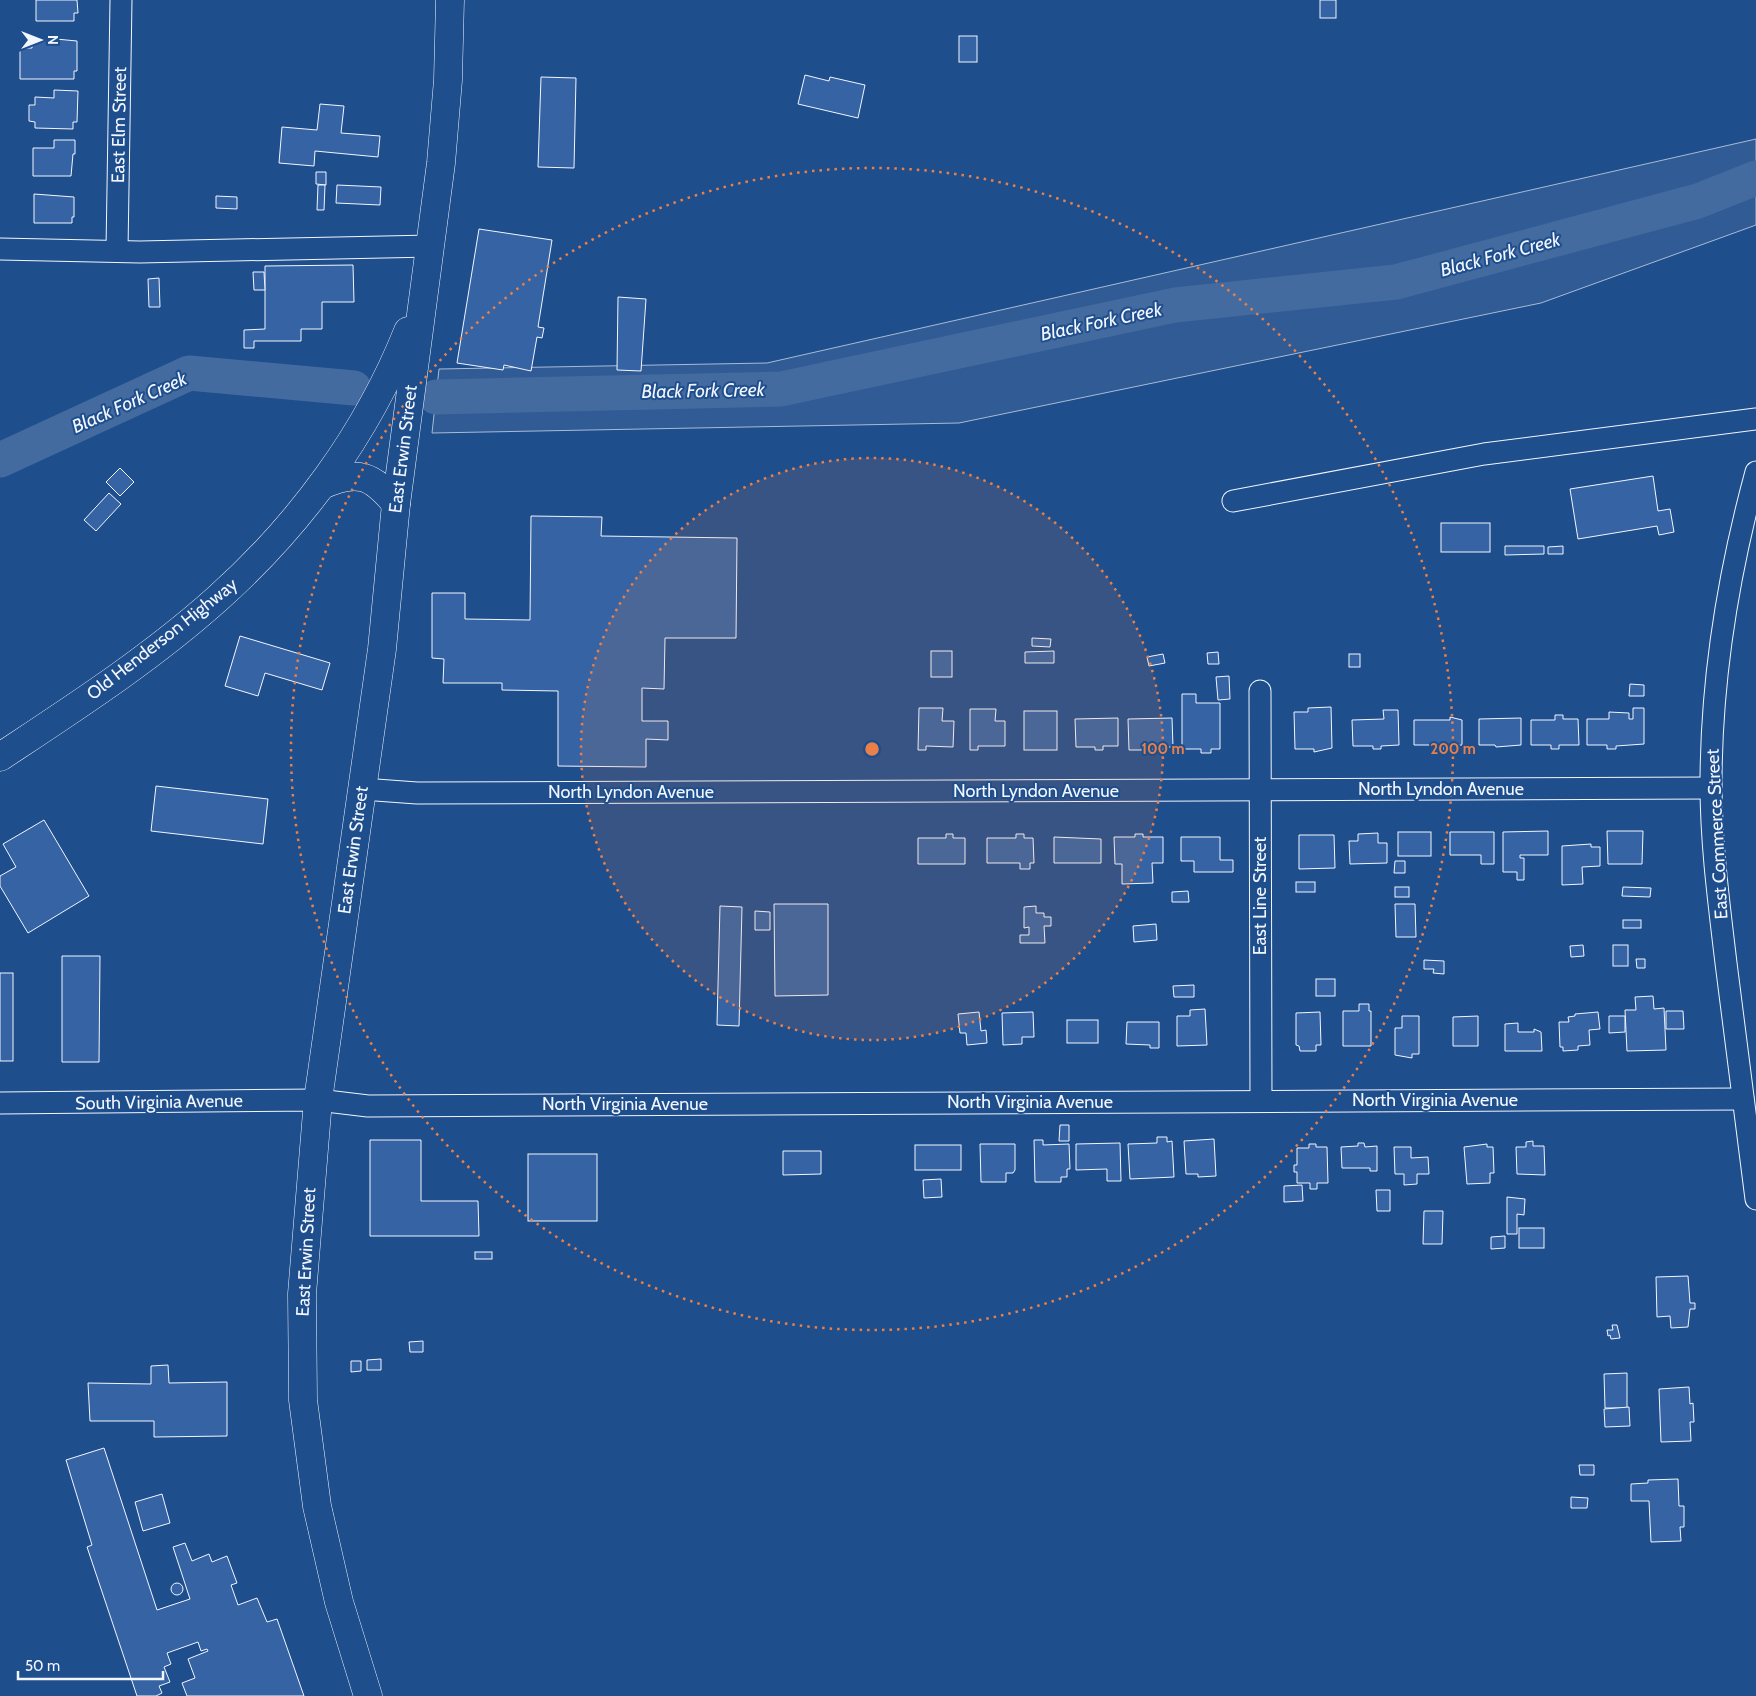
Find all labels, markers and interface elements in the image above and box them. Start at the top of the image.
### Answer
north arrow [15,15,65,65]
text: N [44,35,62,45]
street label: East Elm Street [107,67,131,183]
water label: Black Fork Creek [1438,227,1564,282]
water label: Black Fork Creek [1038,297,1165,346]
water label: Black Fork Creek [68,366,191,438]
water label: Black Fork Creek [641,378,766,403]
street label: East Erwin Street [384,384,422,514]
street label: Old Henderson Highway [82,573,242,705]
centre of rings [863,740,881,758]
text: 100 m [1141,740,1185,758]
text: 200 m [1430,740,1476,758]
street label: East Commerce Street [1702,748,1732,920]
street label: North Lyndon Avenue [1358,778,1524,800]
street label: North Lyndon Avenue [953,780,1119,802]
street label: North Lyndon Avenue [548,781,714,803]
street label: East Erwin Street [333,785,373,915]
street label: East Line Street [1249,837,1271,955]
street label: North Virginia Avenue [1352,1089,1518,1111]
street label: South Virginia Avenue [75,1090,243,1114]
street label: North Virginia Avenue [947,1091,1113,1113]
street label: North Virginia Avenue [542,1093,708,1115]
street label: East Erwin Street [292,1187,320,1317]
scale bar [18,1648,162,1680]
text: 50 m [25,1657,60,1675]

